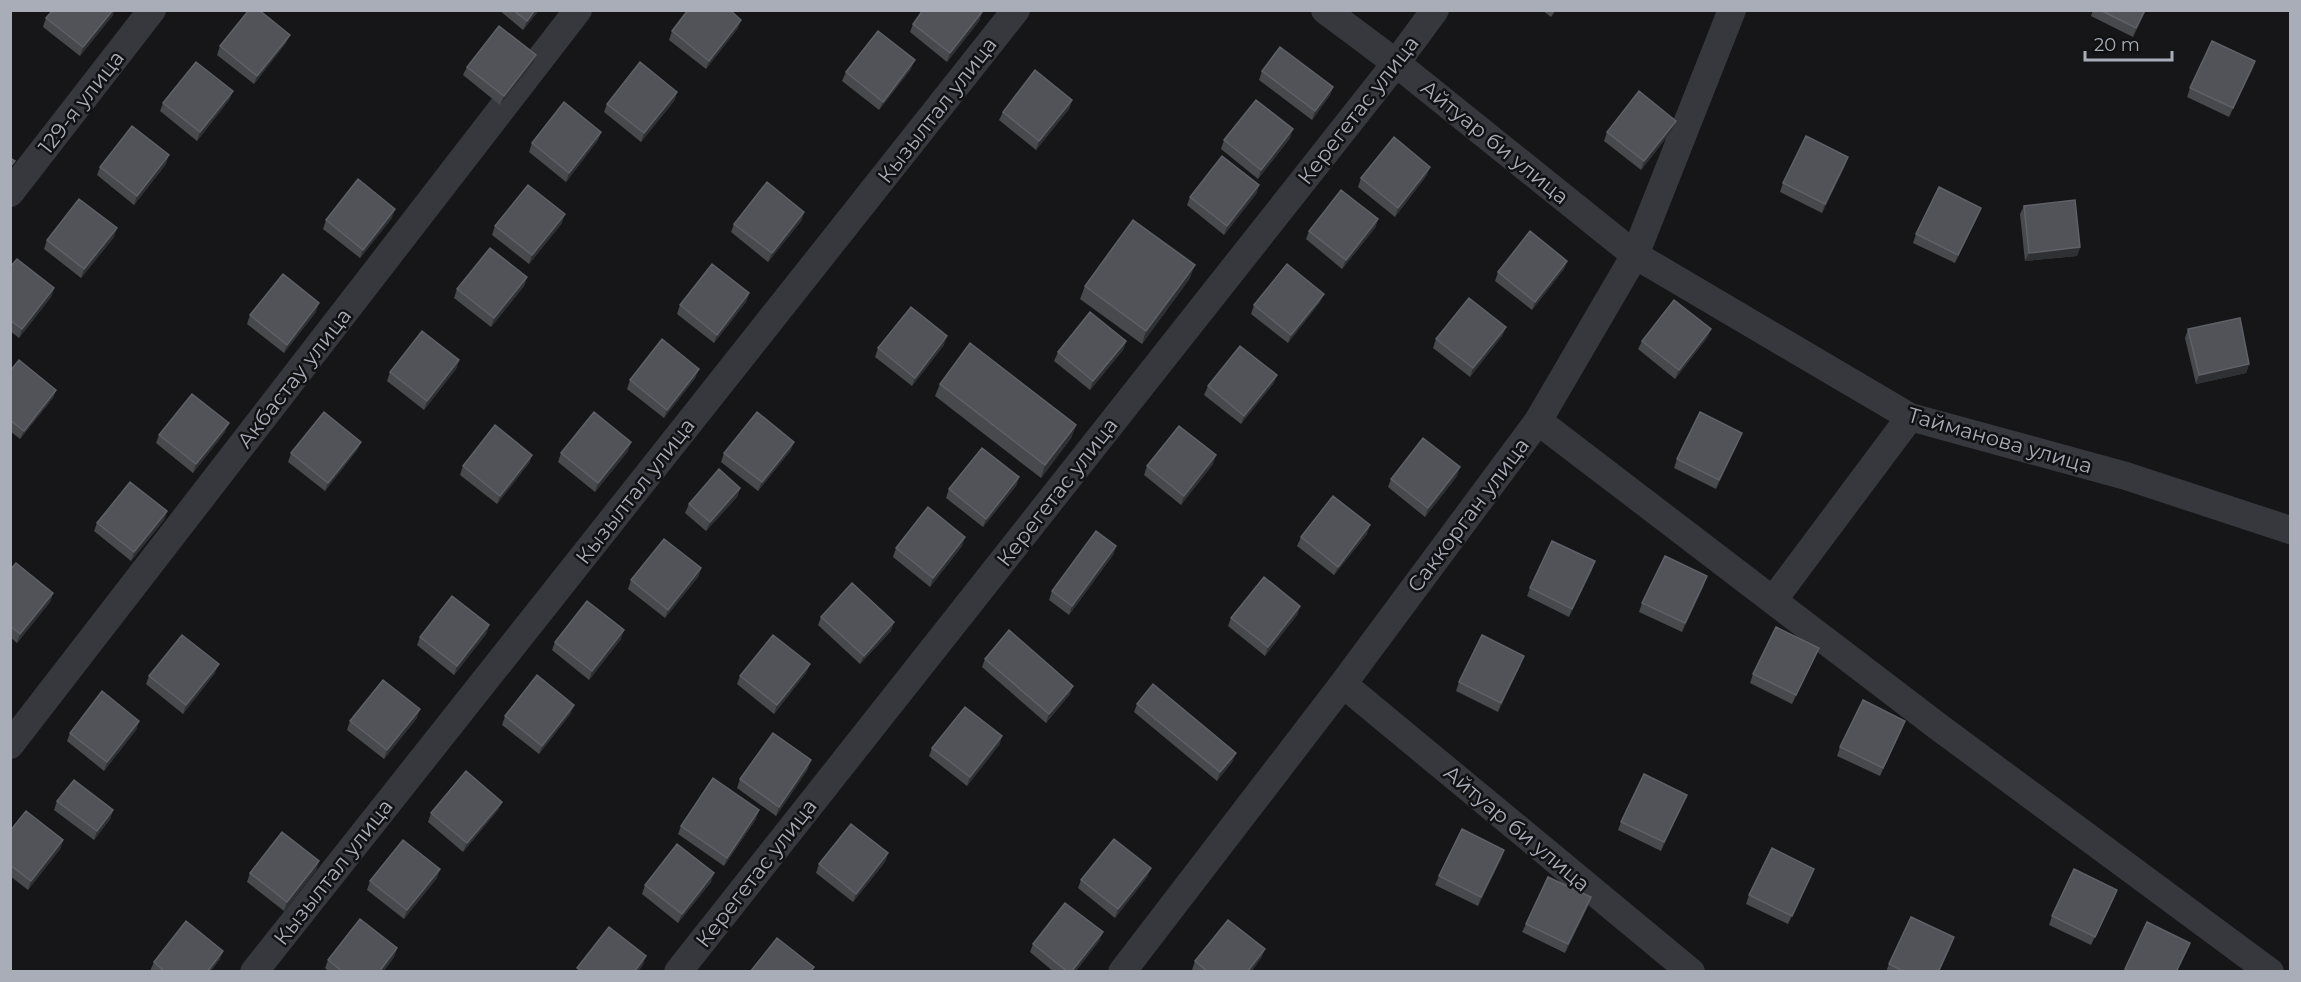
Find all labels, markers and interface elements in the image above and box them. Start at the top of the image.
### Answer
scale bar [2085,24,2172,62]
street label: Керегетас улица [1292,31,1424,189]
street label: Кызылтал улица [872,32,1002,188]
text: 20 m [2094,34,2140,56]
street label: 129-я улица [33,46,129,158]
street label: Айтуар би улица [1416,75,1574,209]
street label: Акбастау улица [232,303,356,453]
street label: Тайманова улица [1905,402,2095,478]
street label: Кызылтал улица [570,413,700,569]
street label: Керегетас улица [991,413,1123,571]
street label: Саккорган улица [1402,433,1534,597]
street label: Айтуар би улица [1439,760,1595,896]
street label: Кызылтал улица [268,794,398,950]
street label: Керегетас улица [690,794,822,952]

